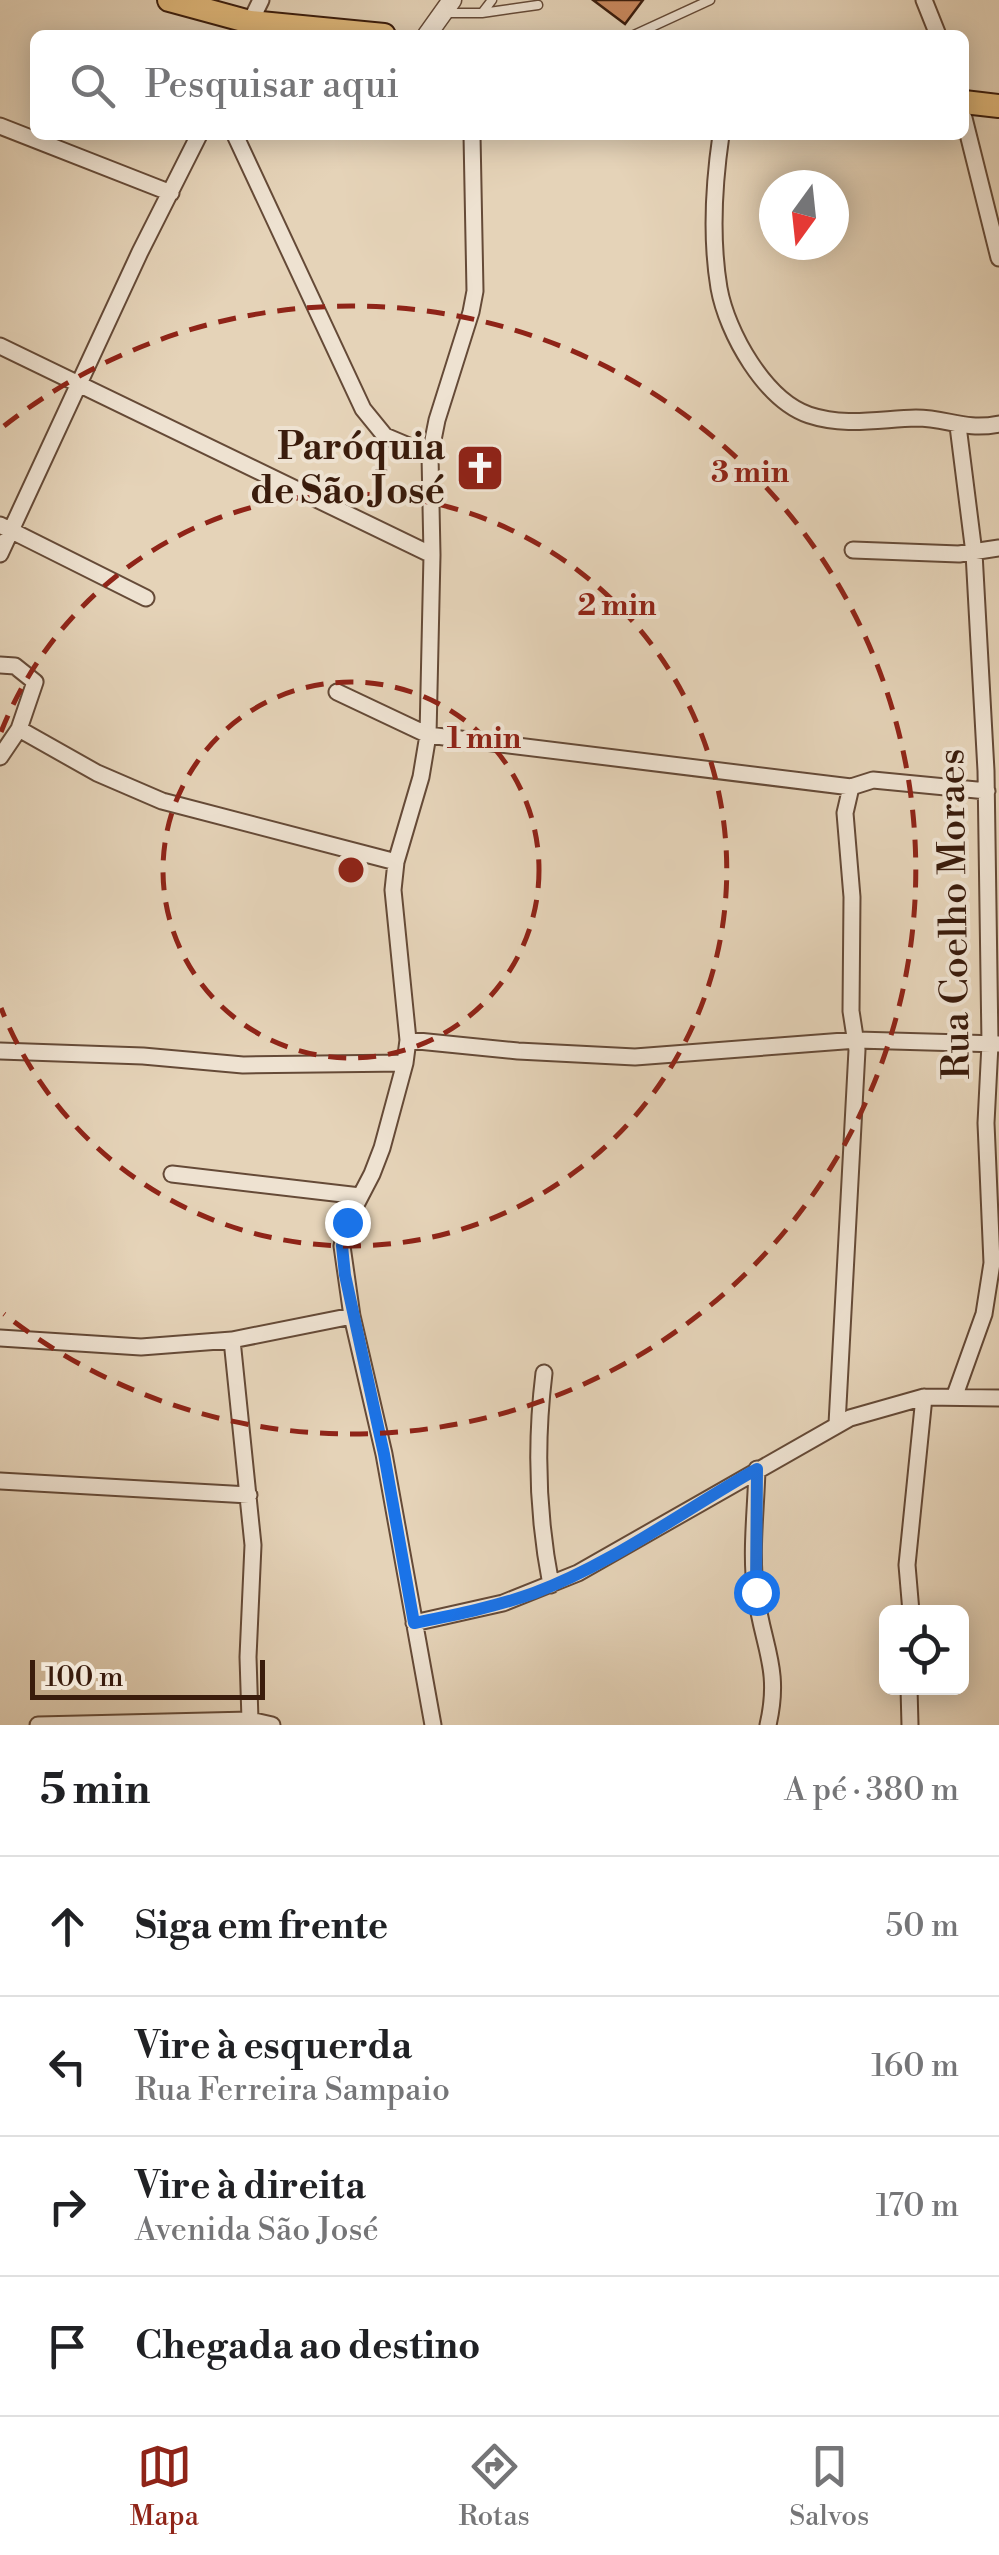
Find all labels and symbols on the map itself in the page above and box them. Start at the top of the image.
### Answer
north arrow [759,170,849,260]
place label: Paróquia de São José [250,424,445,515]
church icon: Paróquia de São José [454,442,506,494]
text: 3 min [711,454,790,492]
text: 2 min [578,587,657,625]
text: 1 min [447,720,522,758]
street label: Rua Coelho Moraes [928,748,981,1080]
centre of rings [333,852,369,888]
route end [325,1200,371,1246]
route start [734,1570,780,1616]
scale bar [30,1655,265,1700]

